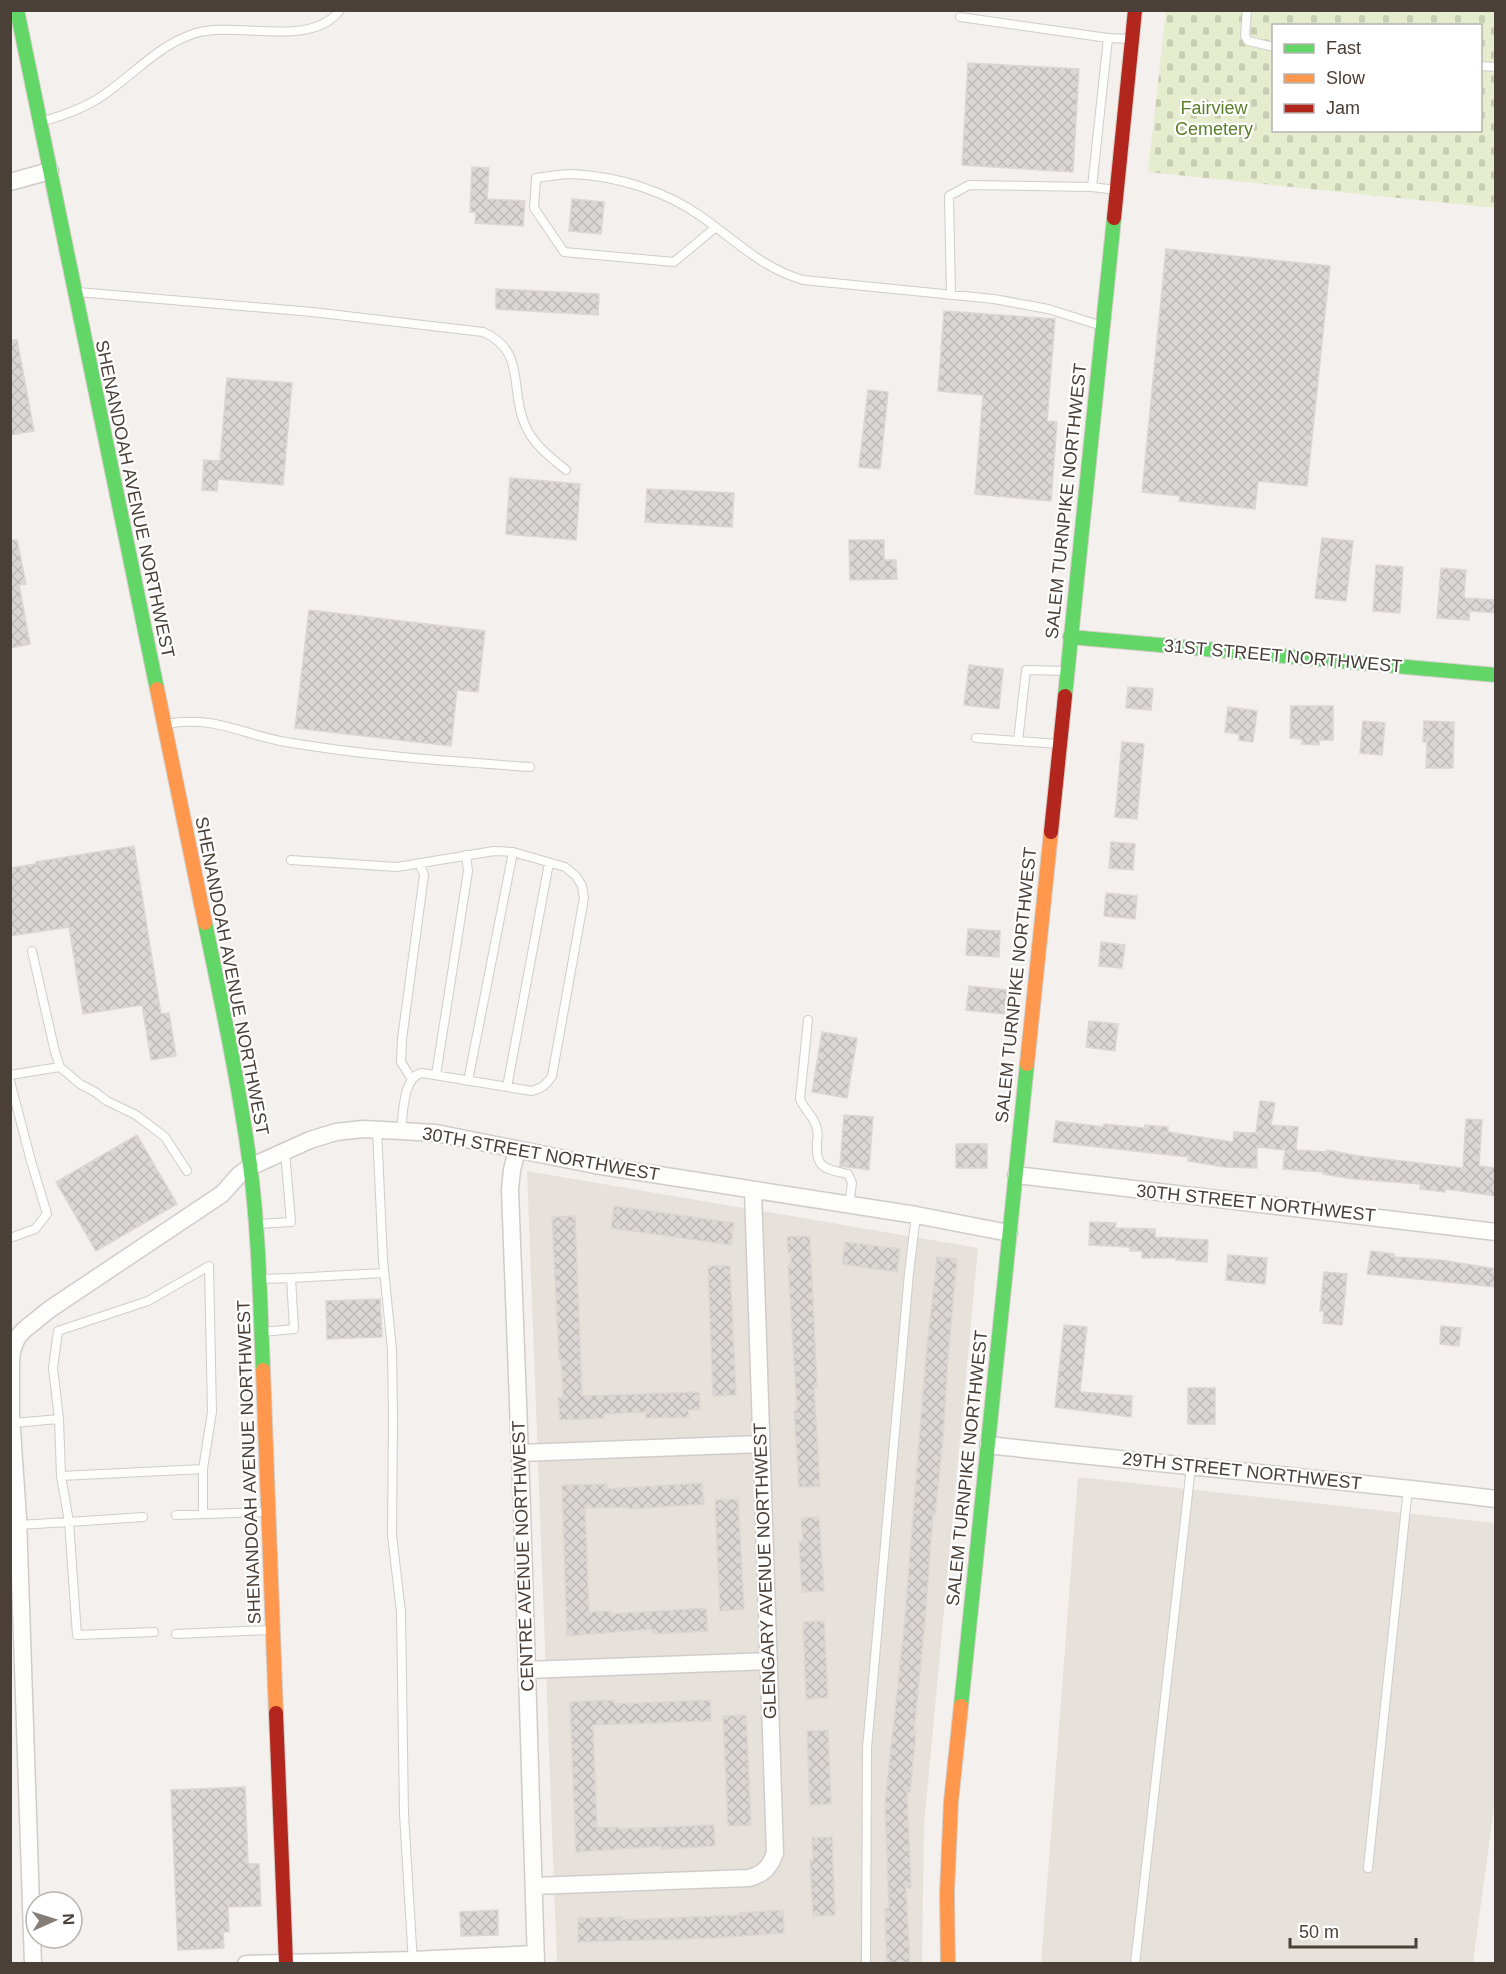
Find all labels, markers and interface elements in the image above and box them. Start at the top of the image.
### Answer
legend [1272,24,1482,132]
text: Fast [1326,38,1361,58]
text: Slow [1326,68,1366,88]
park label: Fairview Cemetery [1175,98,1253,139]
text: Jam [1326,98,1360,118]
street label: SHENANDOAH AVENUE NORTHWEST [91,338,179,660]
street label: SALEM TURNPIKE NORTHWEST [1042,362,1090,640]
street label: 31ST STREET NORTHWEST [1163,636,1403,676]
street label: SHENANDOAH AVENUE NORTHWEST [191,815,273,1137]
street label: SALEM TURNPIKE NORTHWEST [992,846,1040,1124]
street label: 30TH STREET NORTHWEST [421,1123,661,1185]
street label: 30TH STREET NORTHWEST [1135,1180,1377,1226]
street label: SHENANDOAH AVENUE NORTHWEST [233,1300,265,1624]
street label: SALEM TURNPIKE NORTHWEST [943,1329,991,1607]
street label: CENTRE AVENUE NORTHWEST [508,1420,538,1692]
street label: GLENGARY AVENUE NORTHWEST [750,1422,780,1720]
street label: 29TH STREET NORTHWEST [1121,1448,1363,1494]
north arrow [24,1890,84,1950]
scale bar [1290,1911,1416,1949]
text: N [60,1913,77,1925]
text: 50 m [1299,1922,1339,1942]

